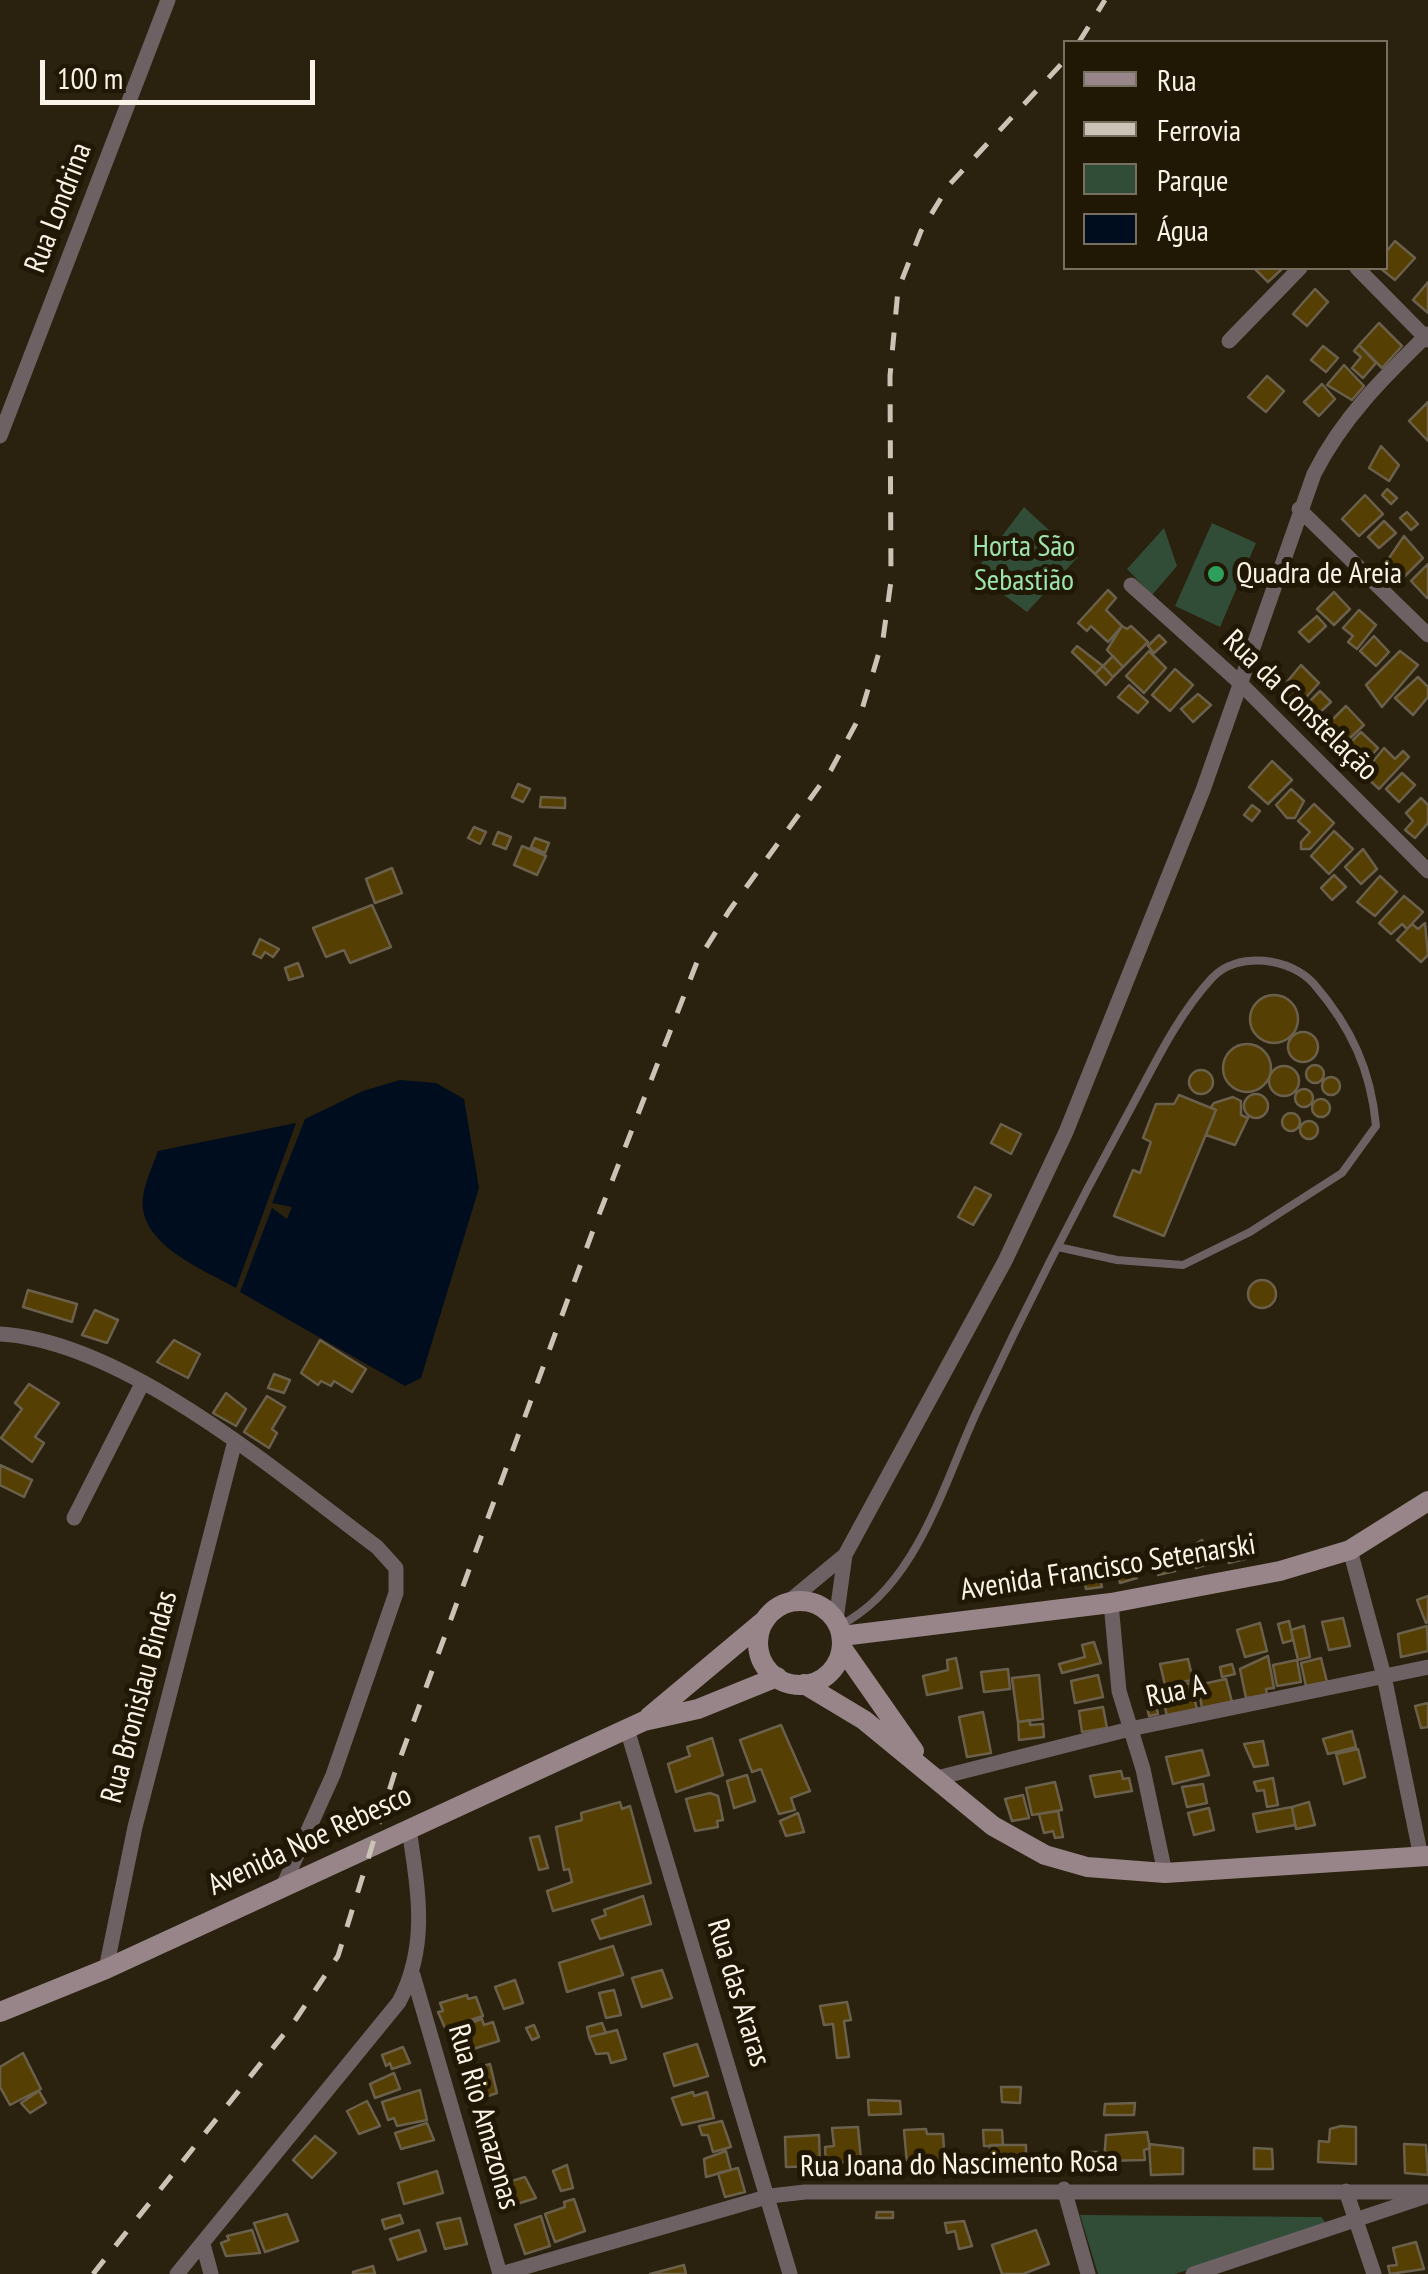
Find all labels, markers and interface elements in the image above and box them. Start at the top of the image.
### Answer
scale bar [45,40,320,102]
legend [1063,40,1388,270]
text: 100 m [57,58,123,97]
text: Rua [1157,60,1196,99]
text: Ferrovia [1157,110,1241,149]
street label: Rua Londrina [18,138,100,278]
text: Parque [1157,160,1228,199]
text: Água [1157,210,1209,249]
park label: Horta São Sebastião [973,529,1075,600]
place label: Quadra de Areia [1236,556,1402,592]
marker: Quadra de Areia [1205,563,1227,585]
street label: Rua da Constelação [1215,623,1385,789]
street label: Avenida Francisco Setenarski [958,1527,1258,1609]
street label: Rua Bronislau Bindas [94,1587,186,1807]
street label: Rua A [1143,1668,1209,1716]
street label: Avenida Noe Rebesco [202,1778,418,1904]
street label: Rua das Araras [699,1915,777,2071]
street label: Rua Rio Amazonas [439,2021,527,2213]
street label: Rua Joana do Nascimento Rosa [800,2144,1118,2186]

